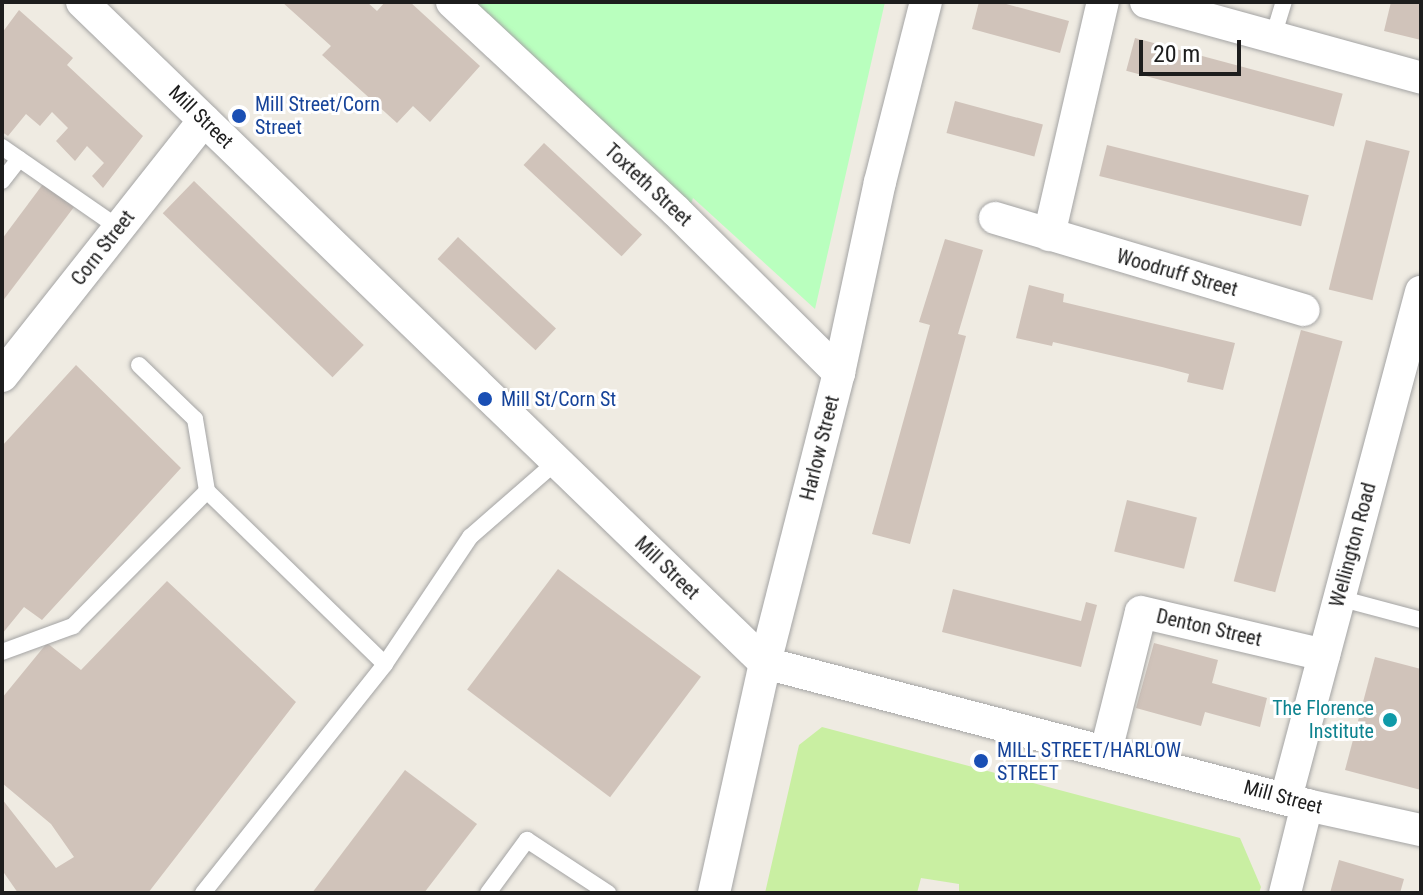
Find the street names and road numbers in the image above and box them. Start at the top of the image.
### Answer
street label: Mill Street [164,80,238,154]
street label: Toxteth Street [599,139,697,231]
street label: Corn Street [66,206,140,290]
street label: Woodruff Street [1114,244,1240,302]
street label: Harlow Street [795,393,845,503]
street label: Wellington Road [1325,480,1381,610]
street label: Mill Street [630,531,704,605]
street label: Denton Street [1154,604,1264,652]
street label: Mill Street [1241,775,1325,819]

